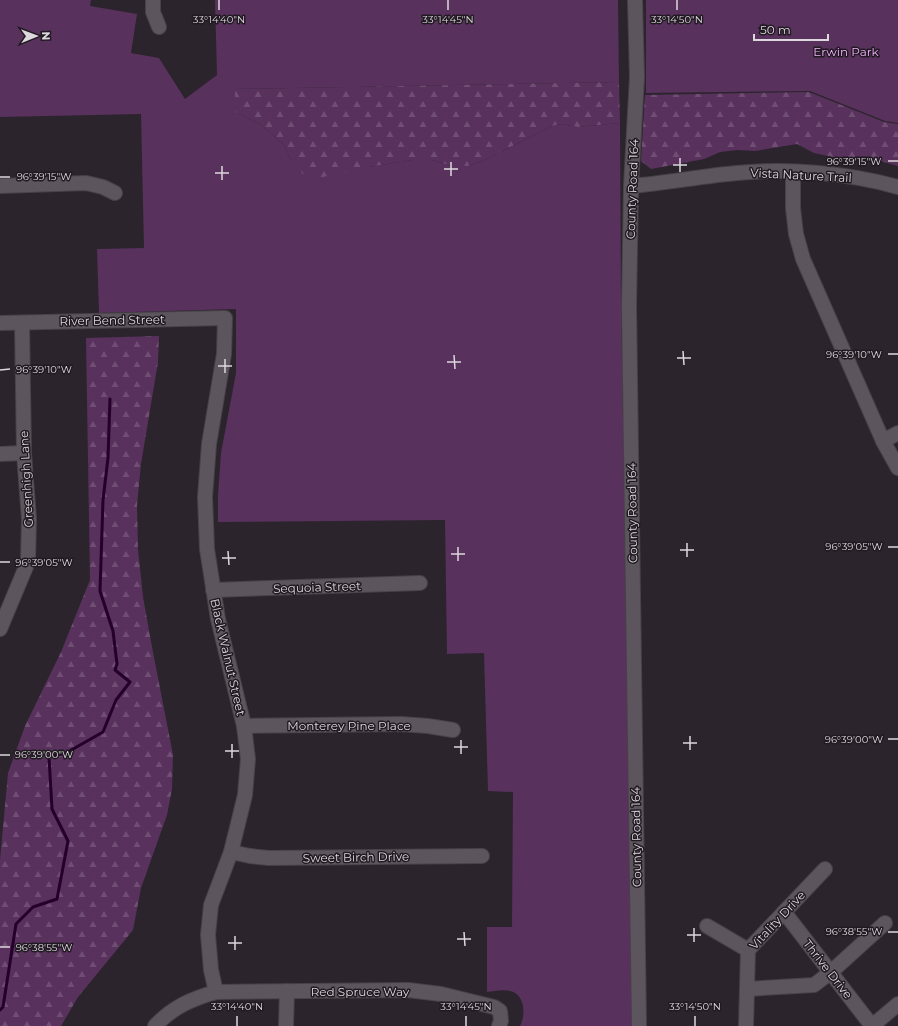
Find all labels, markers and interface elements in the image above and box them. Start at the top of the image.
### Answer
text: 33°14'40"N [193,13,245,26]
text: 33°14'45"N [422,13,474,26]
text: 33°14'50"N [651,13,703,26]
north arrow [16,16,56,56]
scale bar [754,16,828,42]
text: 50 m [760,22,791,37]
text: N [39,31,53,40]
park label: Erwin Park [813,44,880,59]
street label: County Road 164 [623,139,641,239]
text: 96°39'15"W [827,155,881,168]
street label: Vista Nature Trail [750,165,852,185]
text: 96°39'15"W [17,170,71,183]
street label: River Bend Street [59,312,165,328]
text: 96°39'10"W [826,348,882,361]
text: 96°39'10"W [16,363,72,376]
street label: Greenhigh Lane [16,430,36,528]
street label: County Road 164 [624,463,640,563]
text: 96°39'05"W [825,540,883,553]
text: 96°39'05"W [15,556,73,569]
street label: Sequoia Street [273,578,361,596]
street label: Black Walnut Street [207,597,249,717]
street label: Monterey Pine Place [287,718,411,733]
text: 96°39'00"W [825,733,883,746]
text: 96°39'00"W [15,748,73,761]
street label: County Road 164 [628,787,644,887]
street label: Sweet Birch Drive [303,849,409,865]
street label: Vitality Drive [746,887,808,953]
text: 96°38'55"W [826,925,882,938]
street label: Thrive Drive [800,936,856,1002]
text: 96°38'55"W [16,941,72,954]
street label: Red Spruce Way [311,984,410,999]
text: 33°14'40"N [211,1000,263,1013]
text: 33°14'45"N [440,1000,492,1013]
text: 33°14'50"N [669,1000,721,1013]

